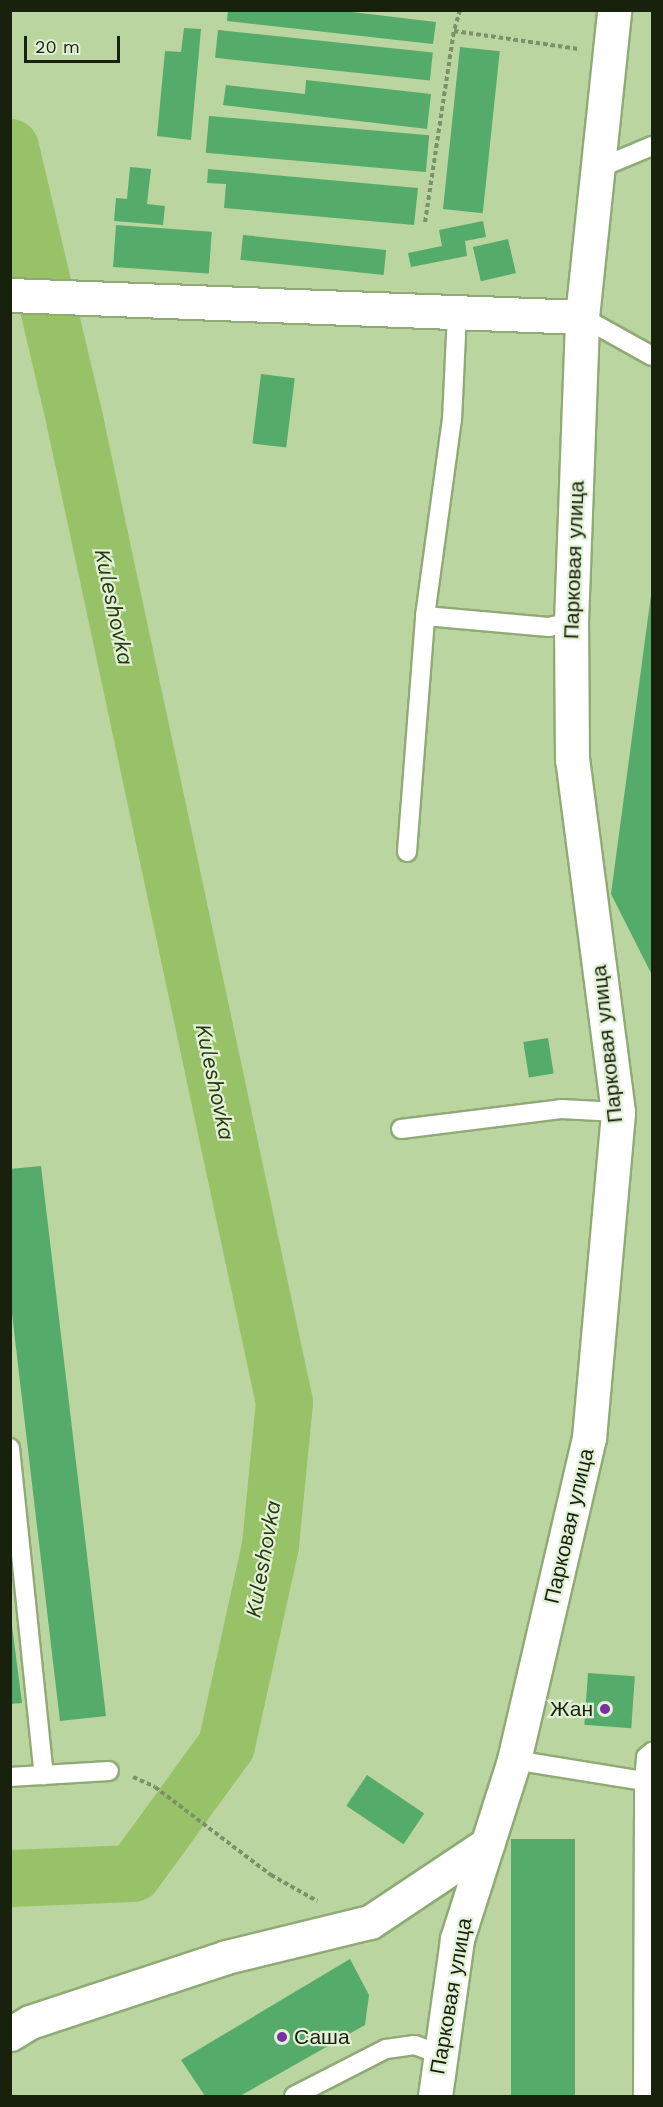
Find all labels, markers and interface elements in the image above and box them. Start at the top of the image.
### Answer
scale bar [27,24,123,62]
text: 20 m [35,36,80,57]
street label: Парковая улица [559,480,589,640]
water label: Kuleshovka [89,546,139,668]
street label: Парковая улица [586,964,628,1124]
water label: Kuleshovka [190,1021,240,1143]
street label: Парковая улица [539,1446,599,1606]
water label: Kuleshovka [240,1498,286,1620]
place label: Жан [550,1696,593,1722]
marker: Жан [598,1702,612,1716]
street label: Парковая улица [425,1916,477,2076]
place label: Саша [294,2024,350,2050]
marker: Саша [275,2030,289,2044]

